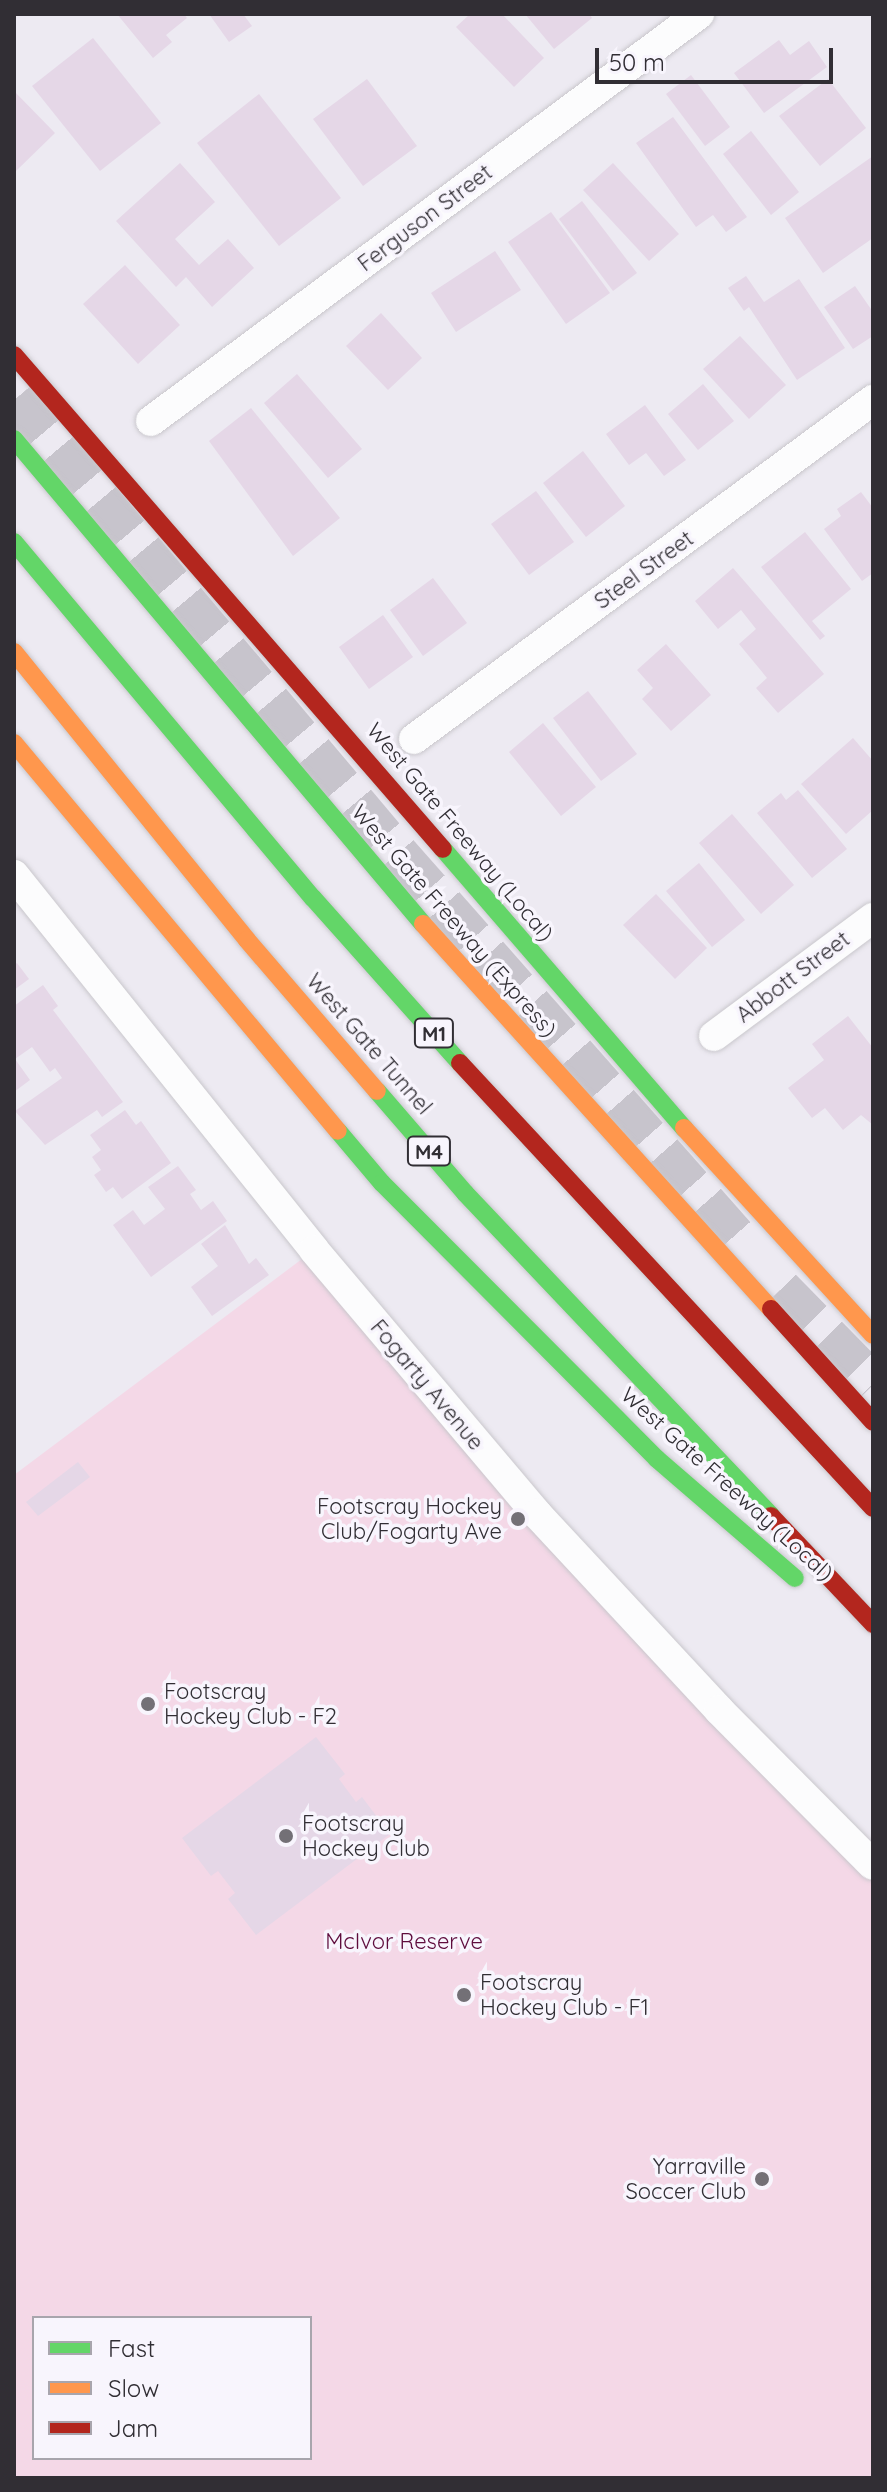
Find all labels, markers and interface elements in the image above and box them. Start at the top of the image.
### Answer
scale bar [599,32,837,82]
text: 50 m [609,47,665,77]
street label: Ferguson Street [353,159,497,277]
street label: Steel Street [589,525,699,615]
street label: West Gate Freeway (Local) [361,718,559,946]
street label: West Gate Freeway (Express) [346,799,562,1043]
street label: Abbott Street [731,926,855,1028]
street label: West Gate Tunnel [301,968,437,1120]
road number: M1 [412,1017,456,1049]
road number: M4 [405,1135,453,1167]
street label: Fogarty Avenue [365,1314,489,1456]
street label: West Gate Freeway (Local) [615,1382,839,1586]
place label: Footscray Hockey Club/Fogarty Ave [317,1493,502,1544]
marker: Footscray Hockey Club/Fogarty Ave [509,1510,527,1528]
place label: Footscray Hockey Club - F2 [164,1678,337,1730]
marker: Footscray Hockey Club - F2 [139,1695,157,1713]
place label: Footscray Hockey Club [302,1810,430,1862]
marker: Footscray Hockey Club [277,1827,295,1845]
park label: McIvor Reserve [325,1929,483,1955]
place label: Footscray Hockey Club - F1 [480,1969,649,2020]
marker: Footscray Hockey Club - F1 [455,1986,473,2004]
place label: Yarraville Soccer Club [625,2153,746,2204]
marker: Yarraville Soccer Club [753,2170,771,2188]
legend [32,2316,312,2460]
text: Fast [108,2333,155,2363]
text: Slow [108,2373,159,2403]
text: Jam [108,2413,158,2443]

